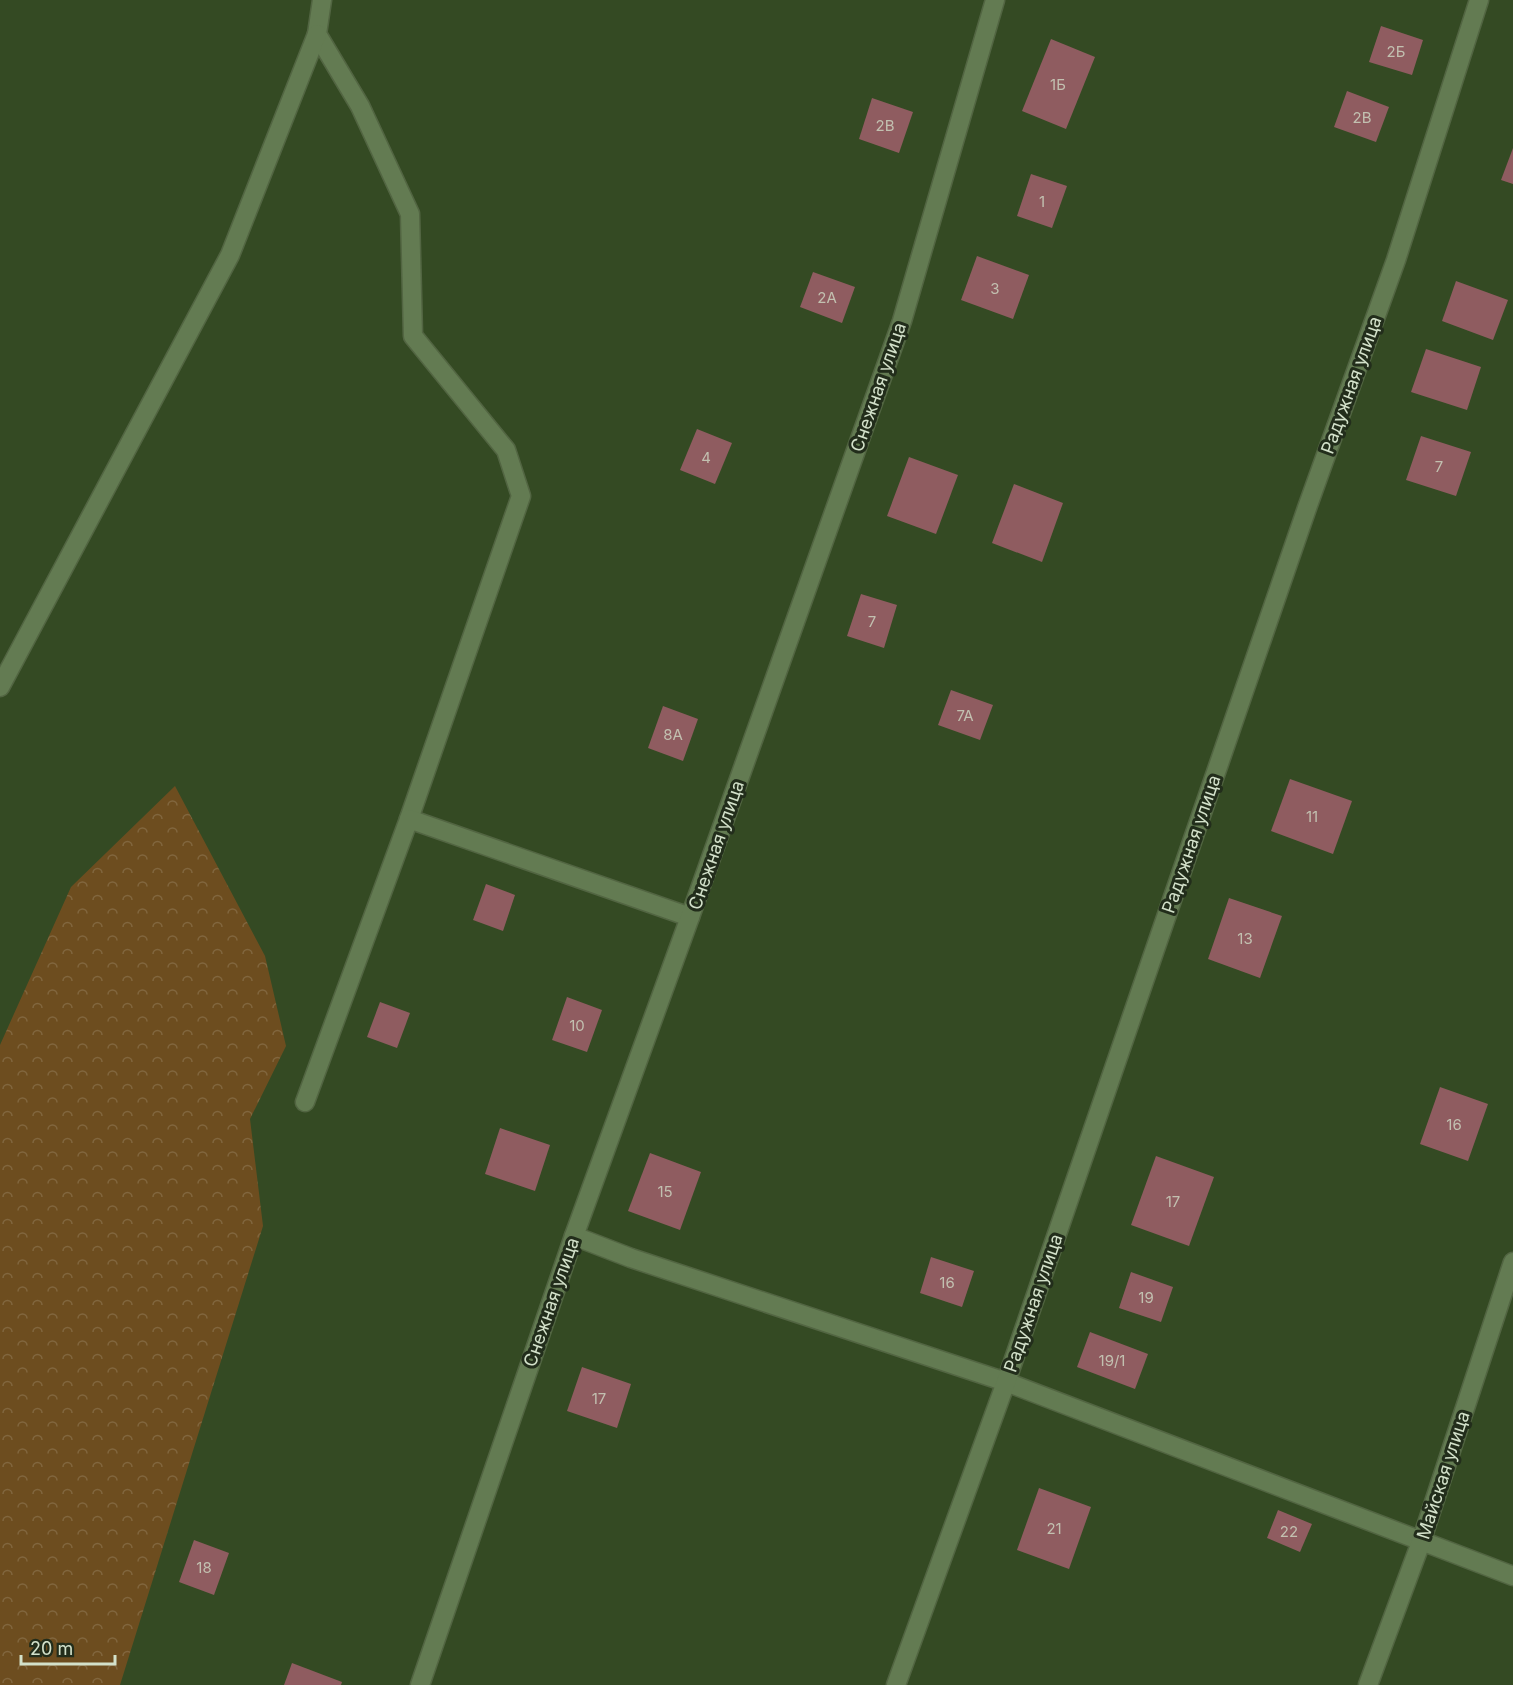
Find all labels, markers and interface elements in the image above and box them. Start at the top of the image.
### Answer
house number: 2Б [1387,42,1405,61]
house number: 1Б [1050,75,1066,94]
house number: 2В [1353,108,1371,127]
house number: 2В [876,116,894,135]
house number: 1 [1039,192,1045,211]
house number: 3 [990,279,1000,298]
house number: 2А [817,288,837,307]
street label: Радужная улица [1316,313,1386,457]
street label: Снежная улица [846,320,910,454]
house number: 4 [701,448,711,467]
house number: 7 [1435,457,1443,476]
house number: 7 [868,612,876,631]
house number: 7А [956,706,974,725]
house number: 8А [663,725,683,744]
street label: Радужная улица [1158,772,1224,916]
street label: Снежная улица [684,778,748,912]
house number: 11 [1306,807,1318,826]
house number: 13 [1237,929,1253,948]
house number: 10 [569,1016,585,1035]
house number: 16 [1446,1115,1462,1134]
house number: 15 [657,1182,673,1201]
house number: 17 [1166,1192,1180,1211]
street label: Радужная улица [1000,1231,1066,1375]
street label: Снежная улица [519,1235,583,1369]
house number: 16 [939,1273,955,1292]
house number: 19 [1138,1288,1154,1307]
house number: 19/1 [1099,1351,1125,1370]
house number: 17 [592,1389,606,1408]
street label: Майская улица [1412,1408,1474,1542]
house number: 21 [1046,1519,1062,1538]
house number: 22 [1280,1522,1298,1541]
house number: 18 [196,1558,212,1577]
scale bar [21,1628,116,1666]
text: 20 m [30,1638,73,1659]

